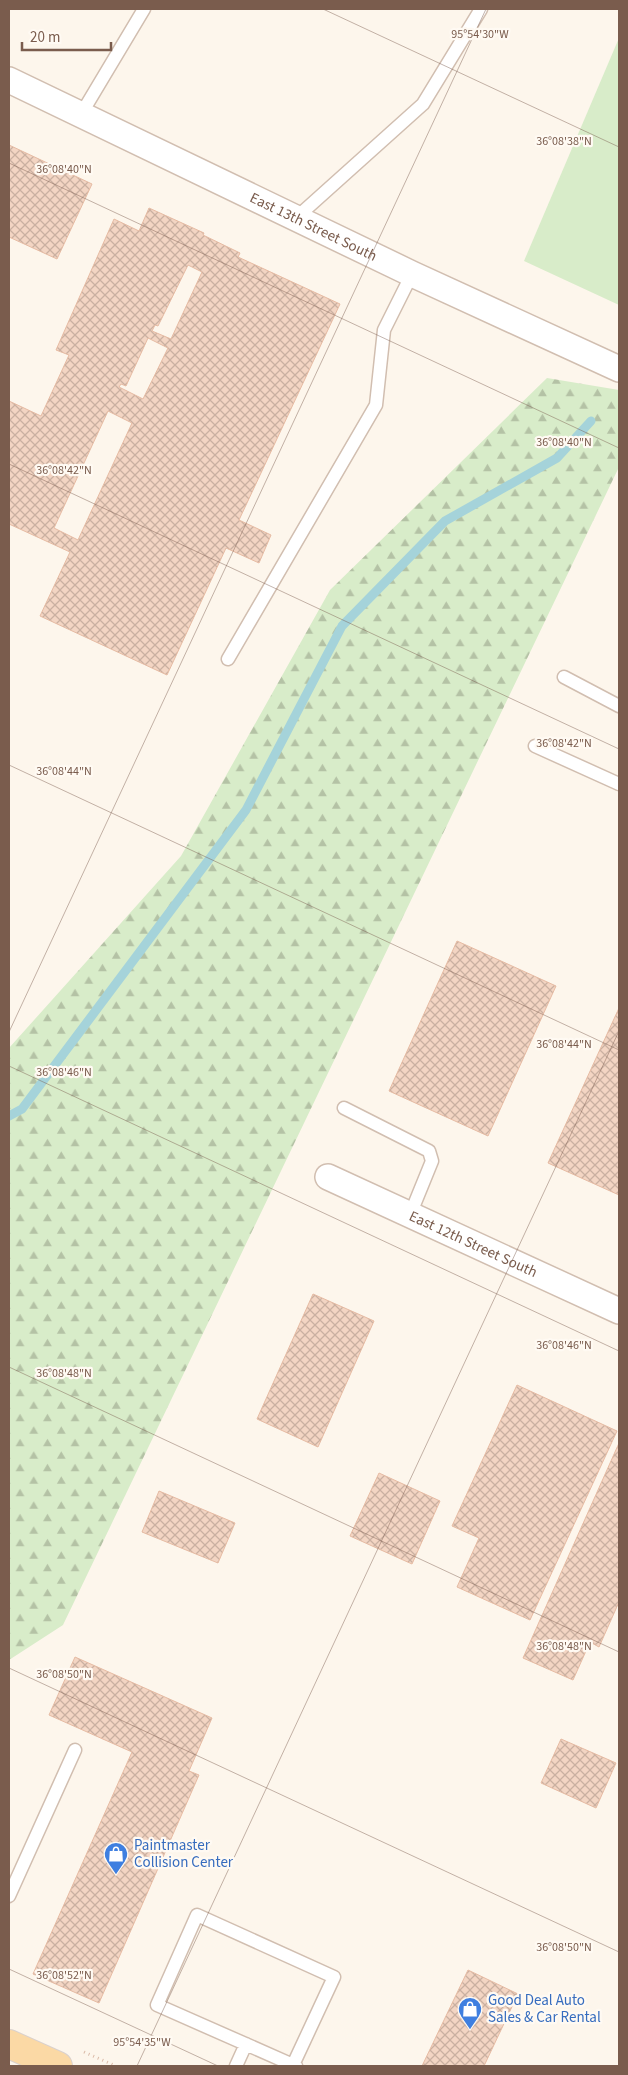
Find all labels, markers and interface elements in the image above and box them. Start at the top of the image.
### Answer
scale bar [22,20,111,52]
text: 95°54'30"W [451,26,509,43]
text: 20 m [30,27,60,48]
text: 36°08'38"N [536,133,592,150]
text: 36°08'40"N [36,161,92,178]
street label: East 13th Street South [246,187,381,267]
text: 36°08'40"N [536,434,592,451]
text: 36°08'42"N [36,462,92,479]
text: 36°08'42"N [536,735,592,752]
text: 36°08'44"N [36,763,92,780]
text: 36°08'44"N [536,1036,592,1053]
text: 36°08'46"N [36,1064,92,1081]
street label: East 12th Street South [406,1206,541,1283]
text: 36°08'46"N [536,1337,592,1354]
text: 36°08'48"N [36,1365,92,1382]
text: 36°08'48"N [536,1638,592,1655]
text: 36°08'50"N [36,1666,92,1683]
place label: Paintmaster Collision Center [134,1835,234,1873]
shop icon: Paintmaster Collision Center [103,1841,129,1875]
text: 36°08'50"N [536,1939,592,1956]
text: 36°08'52"N [36,1967,92,1984]
place label: Good Deal Auto Sales & Car Rental [488,1990,601,2028]
shop icon: Good Deal Auto Sales & Car Rental [457,1996,483,2030]
text: 95°54'35"W [113,2034,171,2051]

